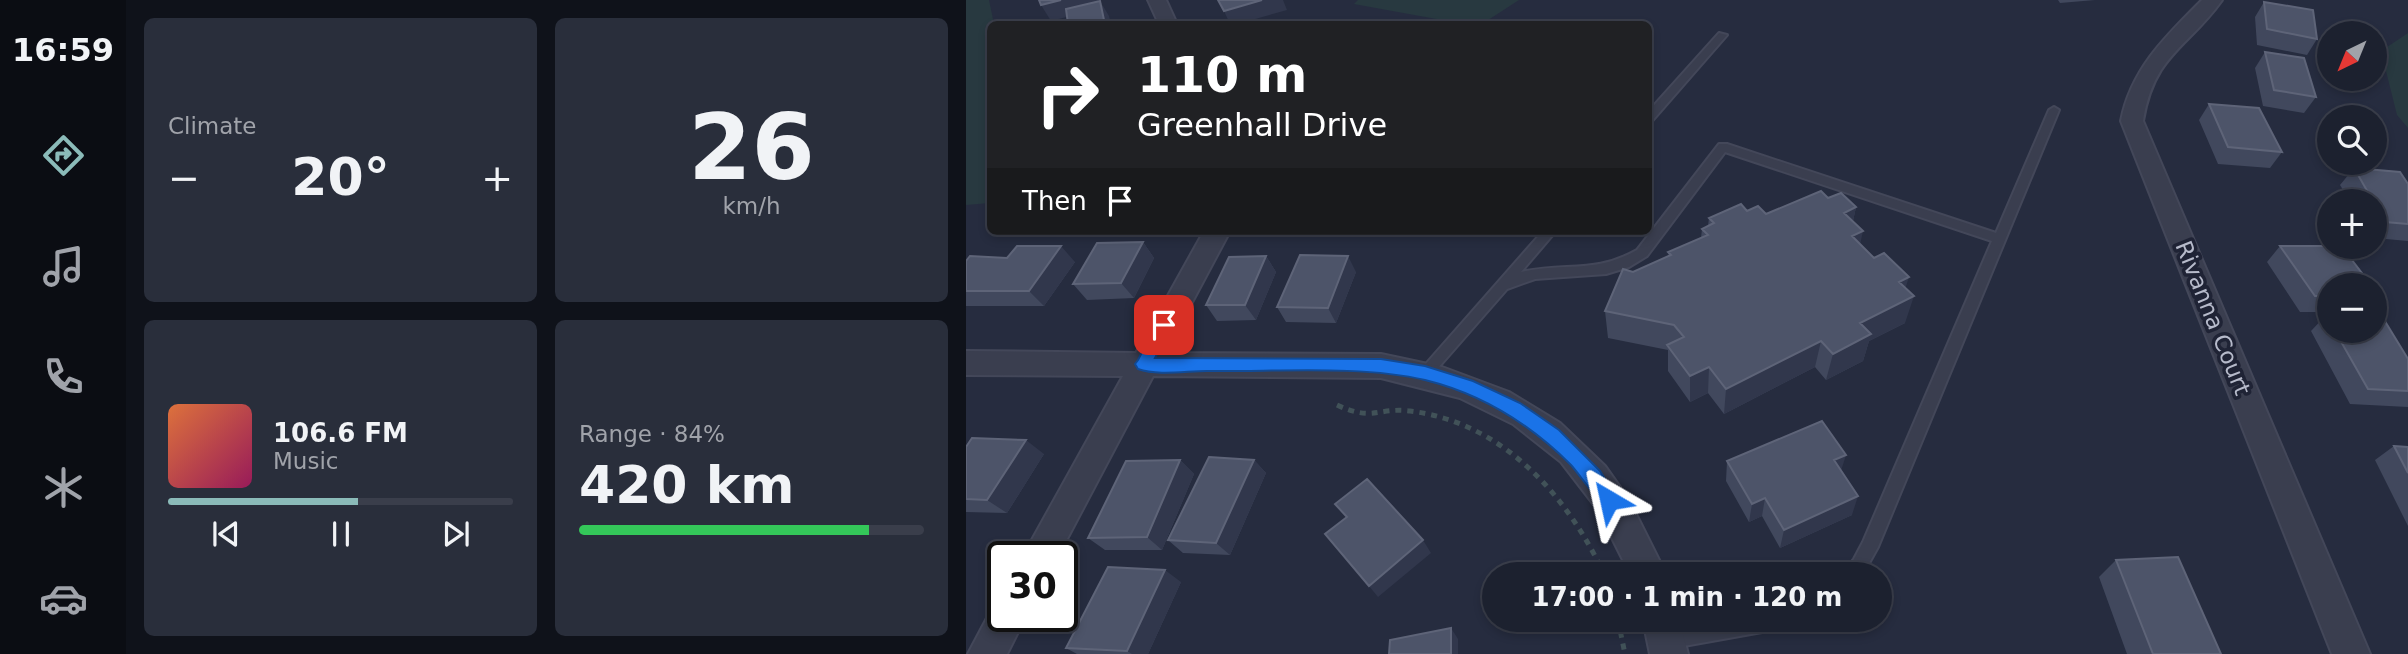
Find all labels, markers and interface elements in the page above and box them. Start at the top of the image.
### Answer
north arrow [2317,21,2387,91]
map controls [2317,21,2387,343]
text: 16:59 [12,31,114,69]
text: 110 m [1137,47,1307,104]
icon: right [1022,49,1113,140]
text: 26 [688,95,815,200]
button: search [2317,105,2387,175]
text: Greenhall Drive [1137,106,1387,144]
text: Climate [168,113,257,139]
icon: directions [39,131,88,180]
text: 20° [291,147,390,207]
text: − [168,156,200,200]
text: + [481,156,513,200]
icon: arrive [1101,182,1139,220]
text: Then [1022,186,1087,216]
button: + [2317,189,2387,259]
text: km/h [722,193,781,219]
street label: Rivanna Court [2170,237,2256,399]
icon: music [39,242,88,291]
button: − [2317,273,2387,343]
pin [1134,295,1194,355]
icon: arrive [1145,306,1183,344]
icon: phone [39,352,88,401]
text: 106.6 FM [273,418,408,448]
text: Range · 84% [579,421,725,447]
text: Music [273,448,338,474]
text: 420 km [579,455,794,515]
icon: climate [39,463,88,512]
position arrow [1572,463,1646,537]
icon: previous [207,515,245,553]
icon: pause [322,515,360,553]
icon: next [437,515,475,553]
speed limit sign: 30 [987,541,1078,632]
icon: car [39,574,88,623]
text: 17:00 · 1 min · 120 m [1532,582,1842,612]

